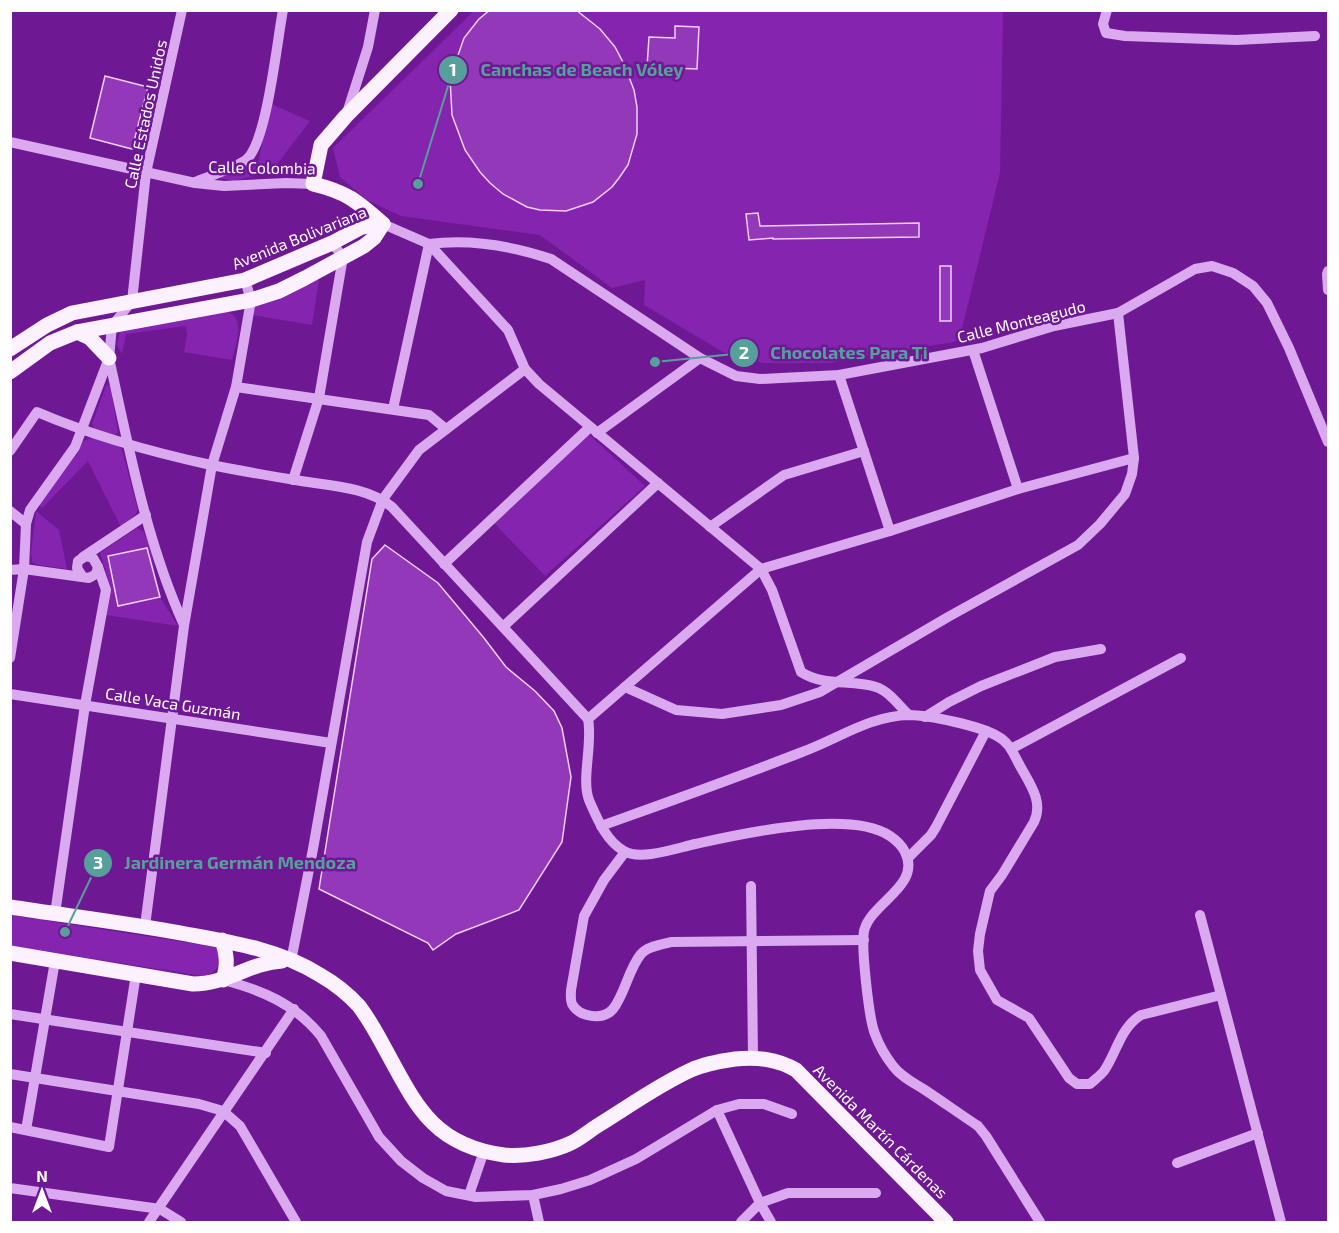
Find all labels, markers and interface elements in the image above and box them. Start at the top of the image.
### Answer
street label: Calle Estados Unidos [120,38,170,190]
callout: Canchas de Beach Vóley [438,52,696,88]
text: 1 [449,58,457,80]
text: Canchas de Beach Vóley [480,58,684,80]
street label: Calle Colombia [208,157,316,177]
street label: Avenida Bolivariana [229,201,369,273]
street label: Calle Monteagudo [955,296,1087,346]
callout: Chocolates Para Ti [729,335,940,371]
text: 2 [739,341,749,363]
text: Chocolates Para Ti [770,341,928,363]
street label: Calle Vaca Guzmán [104,683,242,723]
callout: Jardinera Germán Mendoza [83,845,368,881]
text: 3 [93,851,103,873]
text: Jardinera Germán Mendoza [124,851,356,873]
street label: Avenida Martín Cárdenas [810,1060,952,1202]
north arrow [12,1161,72,1221]
text: N [36,1166,48,1185]

